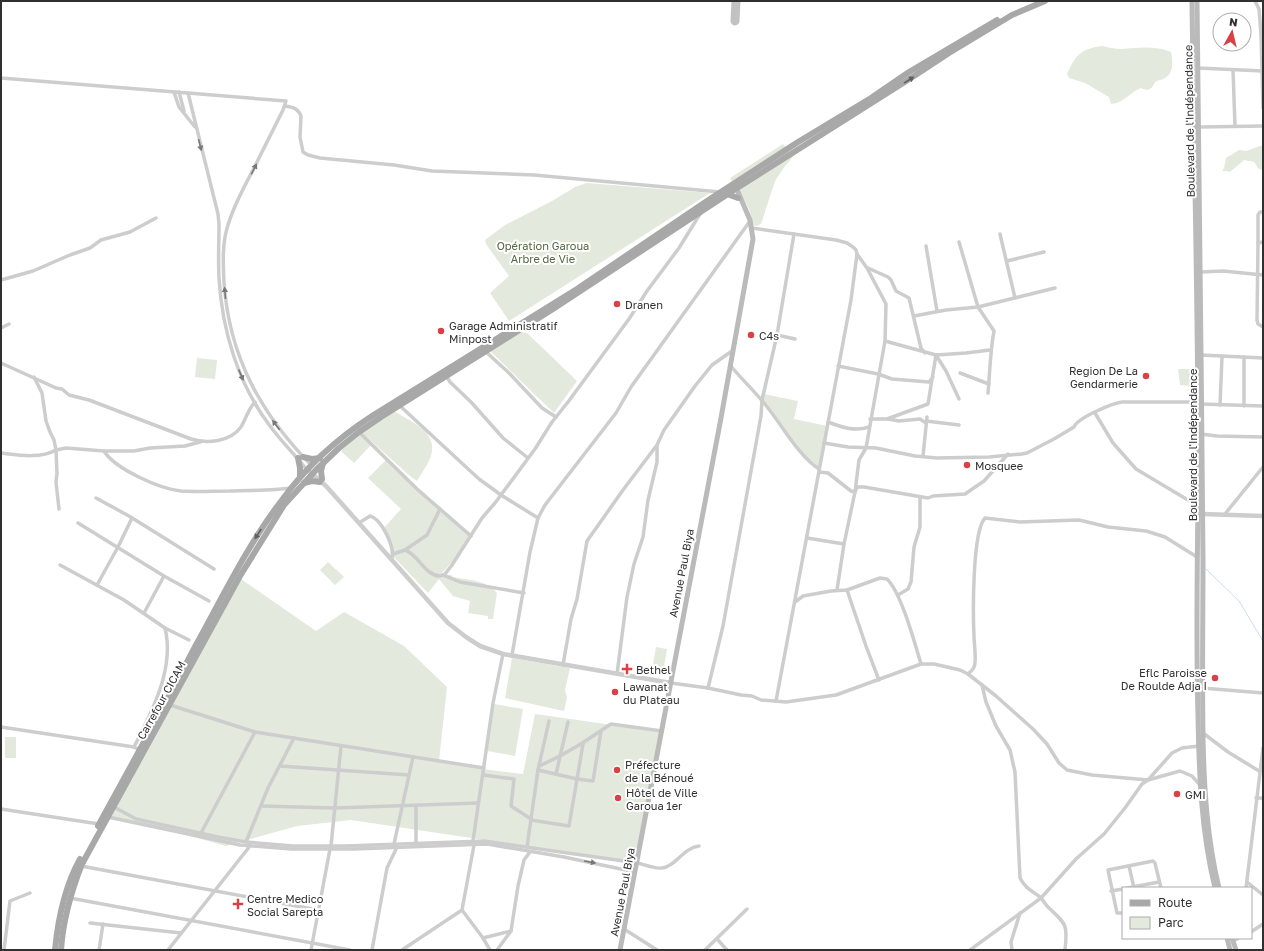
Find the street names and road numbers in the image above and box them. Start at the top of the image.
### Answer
street label: Boulevard de l'Indépendance [1181,45,1197,197]
street label: Boulevard de l'Indépendance [1186,369,1199,521]
street label: Avenue Paul Biya [666,527,696,619]
street label: Carrefour CICAM [134,659,188,741]
street label: Avenue Paul Biya [607,846,637,938]

